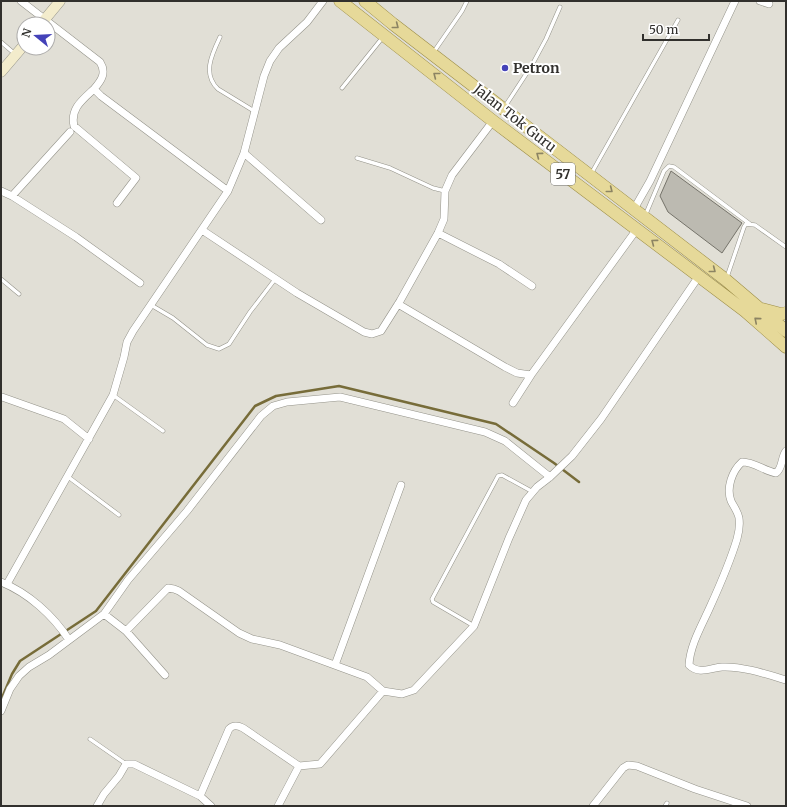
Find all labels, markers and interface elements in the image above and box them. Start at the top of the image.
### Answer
north arrow [16,16,56,56]
scale bar [643,16,709,42]
one-way arrow [391,21,398,28]
text: 50 m [649,22,678,37]
text: N [18,26,35,39]
place label: Petron [513,59,560,77]
marker: Petron [500,63,510,73]
one-way arrow [433,73,440,80]
street label: Jalan Tok Guru [469,79,560,156]
one-way arrow [536,153,543,160]
road number: 57 [551,163,575,185]
one-way arrow [605,185,612,192]
one-way arrow [651,239,658,246]
one-way arrow [708,265,715,272]
one-way arrow [754,318,762,325]

